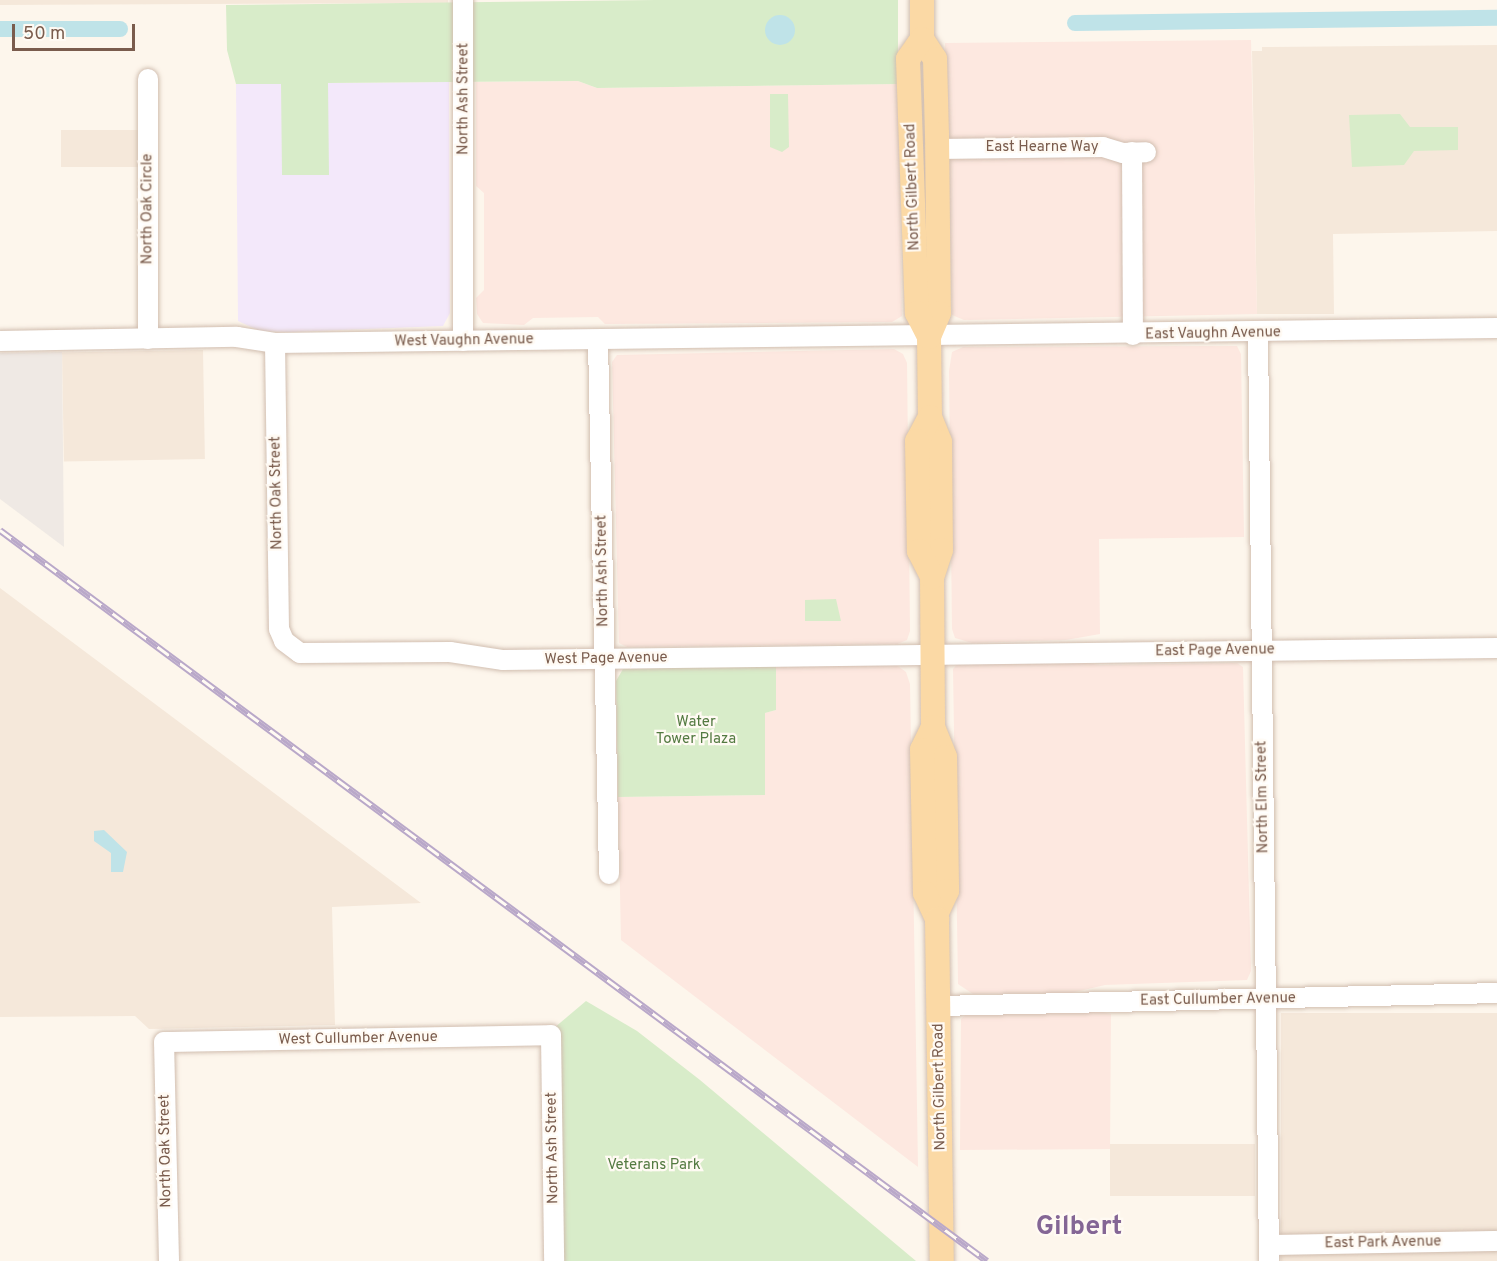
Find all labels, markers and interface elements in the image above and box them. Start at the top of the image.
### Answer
scale bar [15,12,138,50]
text: 50 m [23,23,65,46]
street label: North Ash Street [455,43,473,155]
street label: North Gilbert Road [902,123,924,251]
street label: East Hearne Way [985,139,1099,157]
street label: North Oak Circle [139,154,157,264]
street label: East Vaughn Avenue [1144,324,1282,344]
street label: West Vaughn Avenue [394,331,534,351]
street label: North Oak Street [267,436,287,550]
street label: North Ash Street [593,514,613,628]
street label: East Page Avenue [1155,641,1275,661]
street label: West Page Avenue [544,649,668,669]
park label: Water Tower Plaza [656,713,736,748]
street label: North Elm Street [1253,740,1273,854]
street label: East Cullumber Avenue [1140,990,1296,1010]
street label: North Gilbert Road [930,1023,950,1151]
street label: West Cullumber Avenue [278,1029,438,1049]
street label: North Ash Street [543,1091,563,1205]
street label: North Oak Street [156,1094,176,1208]
park label: Veterans Park [607,1157,701,1175]
district label: Gilbert [1036,1212,1122,1244]
street label: East Park Avenue [1324,1233,1442,1253]

